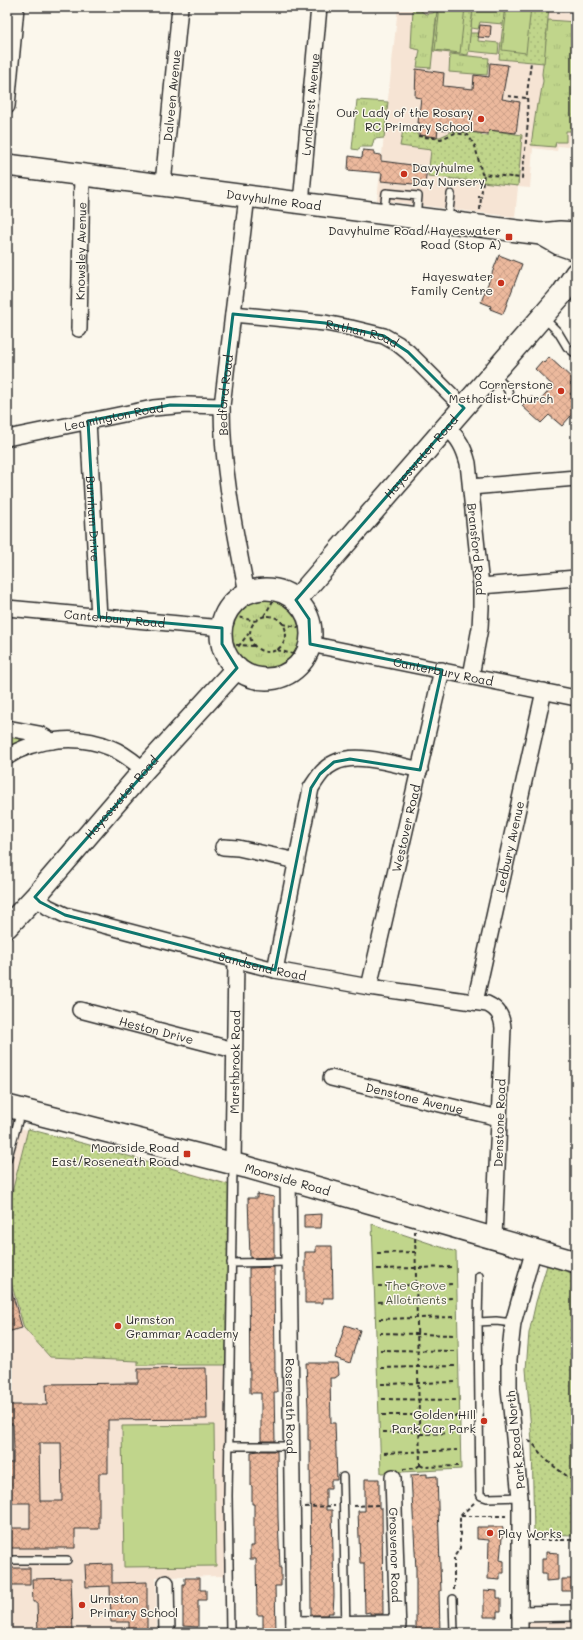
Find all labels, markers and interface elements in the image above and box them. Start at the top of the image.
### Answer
street label: Dalveen Avenue [159,49,184,142]
street label: Lyndhurst Avenue [297,53,323,156]
place label: Our Lady of the Rosary RC Primary School [336,104,473,134]
marker: Our Lady of the Rosary RC Primary School [476,114,486,124]
place label: Davyhulme Day Nursery [412,159,485,189]
marker: Davyhulme Day Nursery [399,169,409,179]
street label: Davyhulme Road [225,185,323,214]
street label: Knowsley Avenue [72,202,89,300]
place label: Davyhulme Road/Hayeswater Road (Stop A) [328,222,501,252]
marker: Davyhulme Road/Hayeswater Road (Stop A) [504,232,514,242]
place label: Hayeswater Family Centre [411,268,493,298]
marker: Hayeswater Family Centre [496,278,506,288]
street label: Rathan Road [324,315,402,351]
street label: Bedford Road [214,353,236,436]
place label: Cornerstone Methodist Church [449,376,553,406]
marker: Cornerstone Methodist Church [556,386,566,396]
street label: Leamington Road [63,399,164,434]
street label: Hayeswater Road [380,411,461,501]
street label: Burnham Drive [83,475,104,562]
street label: Bransford Road [464,502,489,595]
street label: Canterbury Road [63,605,166,631]
street label: Canterbury Road [392,653,495,689]
street label: Hayeswater Road [81,752,162,842]
street label: Westover Road [388,782,424,874]
street label: Ledbury Avenue [492,799,527,894]
street label: Sandsend Road [217,948,308,984]
street label: Marshbrook Road [226,1010,243,1114]
street label: Heston Drive [117,1012,196,1047]
street label: Denstone Road [489,1078,509,1167]
street label: Denstone Avenue [364,1079,465,1117]
place label: Moorside Road East/Roseneath Road [52,1139,179,1169]
marker: Moorside Road East/Roseneath Road [182,1149,192,1159]
street label: Moorside Road [243,1159,333,1199]
park label: The Grove Allotments [385,1277,447,1307]
place label: Urmston Grammar Academy [126,1311,239,1341]
marker: Urmston Grammar Academy [113,1321,123,1331]
street label: Roseneath Road [282,1358,300,1454]
street label: Park Road North [502,1390,528,1490]
place label: Golden Hill Park Car Park [392,1406,476,1436]
marker: Golden Hill Park Car Park [479,1416,489,1426]
street label: Grosvenor Road [386,1507,405,1603]
place label: Play Works [498,1525,562,1541]
marker: Play Works [485,1528,495,1538]
place label: Urmston Primary School [90,1590,178,1620]
marker: Urmston Primary School [77,1600,87,1610]

